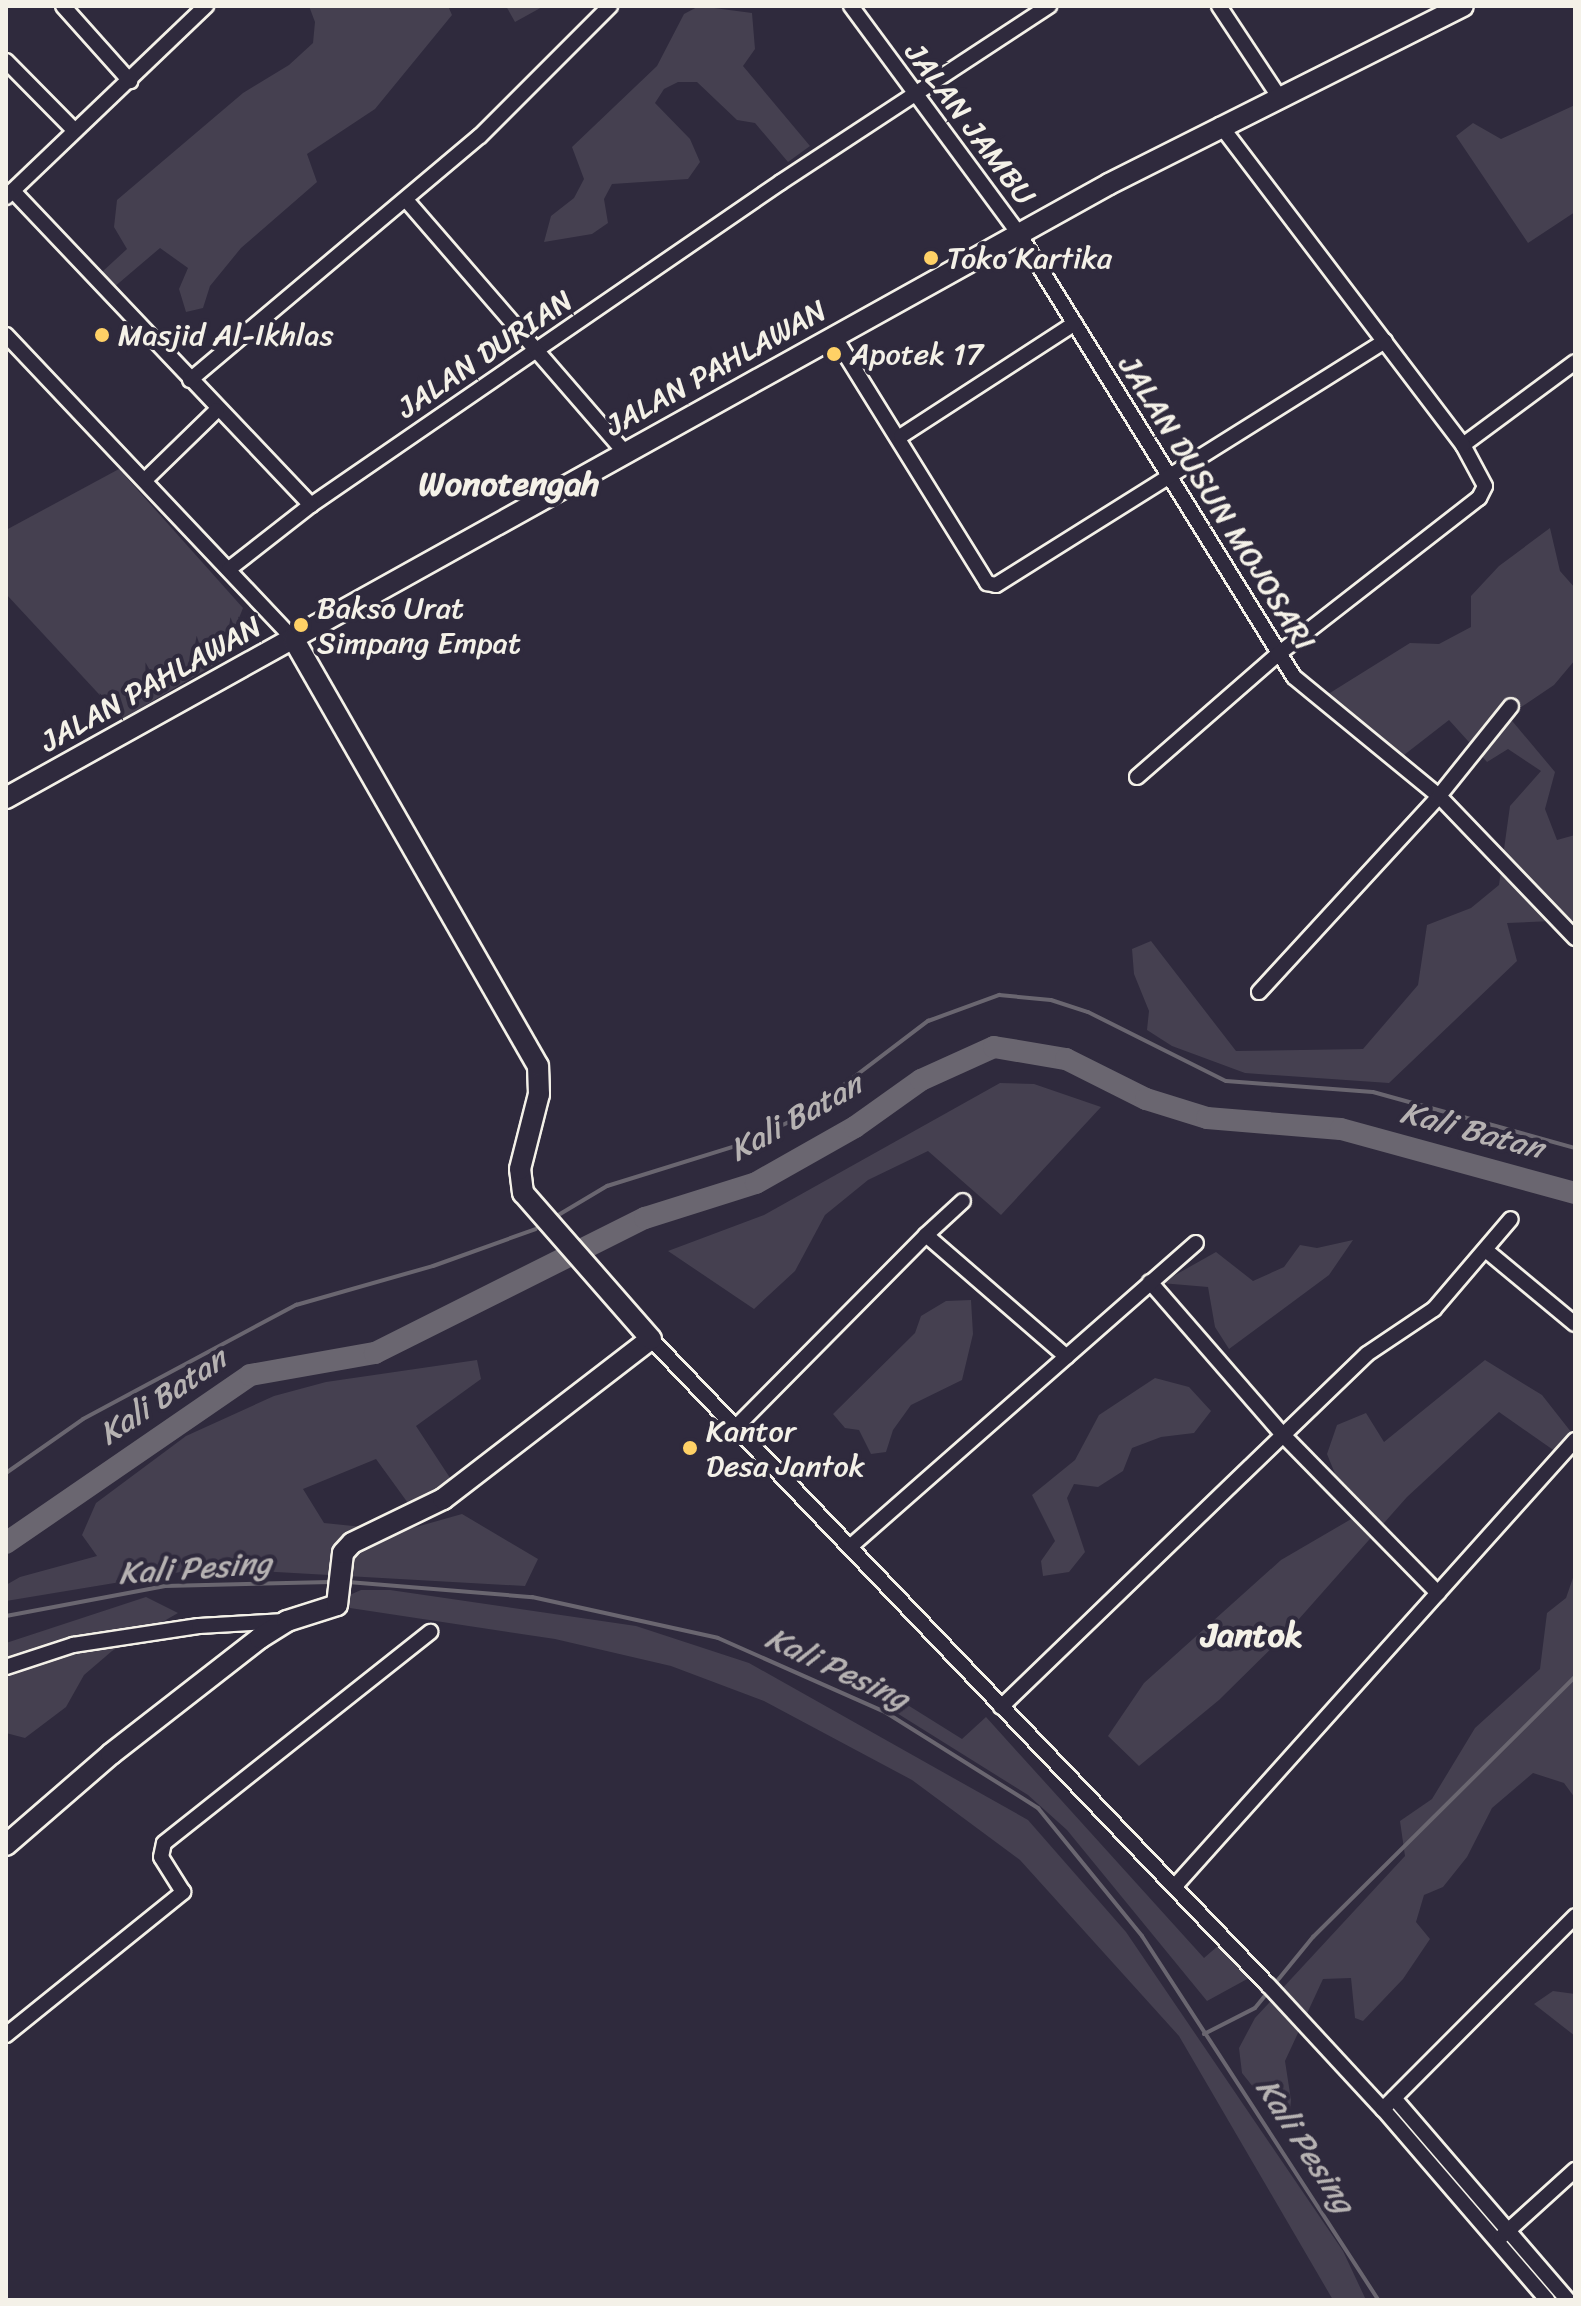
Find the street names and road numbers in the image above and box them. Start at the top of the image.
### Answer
street label: JALAN JAMBU [897,36,1043,212]
street label: JALAN DURIAN [391,283,579,425]
street label: JALAN PAHLAWAN [599,292,833,444]
street label: JALAN DUSUN MOJOSARI [1111,348,1323,658]
street label: JALAN PAHLAWAN [34,608,268,760]

